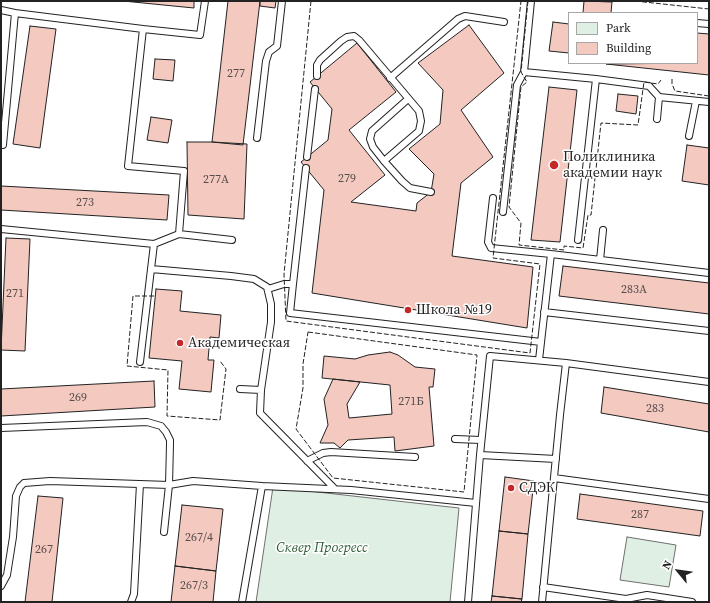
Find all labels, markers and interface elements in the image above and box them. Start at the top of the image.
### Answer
legend [568,12,698,64]
text: Park [606,20,631,36]
text: Building [606,40,651,56]
house number: 277 [227,67,245,81]
place label: Поликлиника академии наук [563,149,662,182]
marker: Поликлиника академии наук [548,159,560,171]
house number: 279 [338,172,356,186]
house number: 277А [203,173,229,187]
house number: 273 [76,196,94,210]
house number: 283А [621,283,647,297]
house number: 271 [6,287,24,301]
place label: Школа №19 [416,302,492,318]
marker: Школа №19 [403,305,413,315]
place label: Академическая [188,335,290,351]
marker: Академическая [175,338,185,348]
house number: 269 [69,391,87,405]
house number: 271Б [398,395,424,409]
house number: 283 [646,402,664,416]
place label: СДЭК [519,480,555,496]
marker: СДЭК [506,483,516,493]
house number: 287 [631,508,649,522]
house number: 267/4 [185,531,213,545]
park label: Сквер Прогресс [276,540,368,556]
house number: 267 [35,543,53,557]
north arrow [658,551,698,591]
text: N [659,558,676,572]
house number: 267/3 [180,579,208,593]

